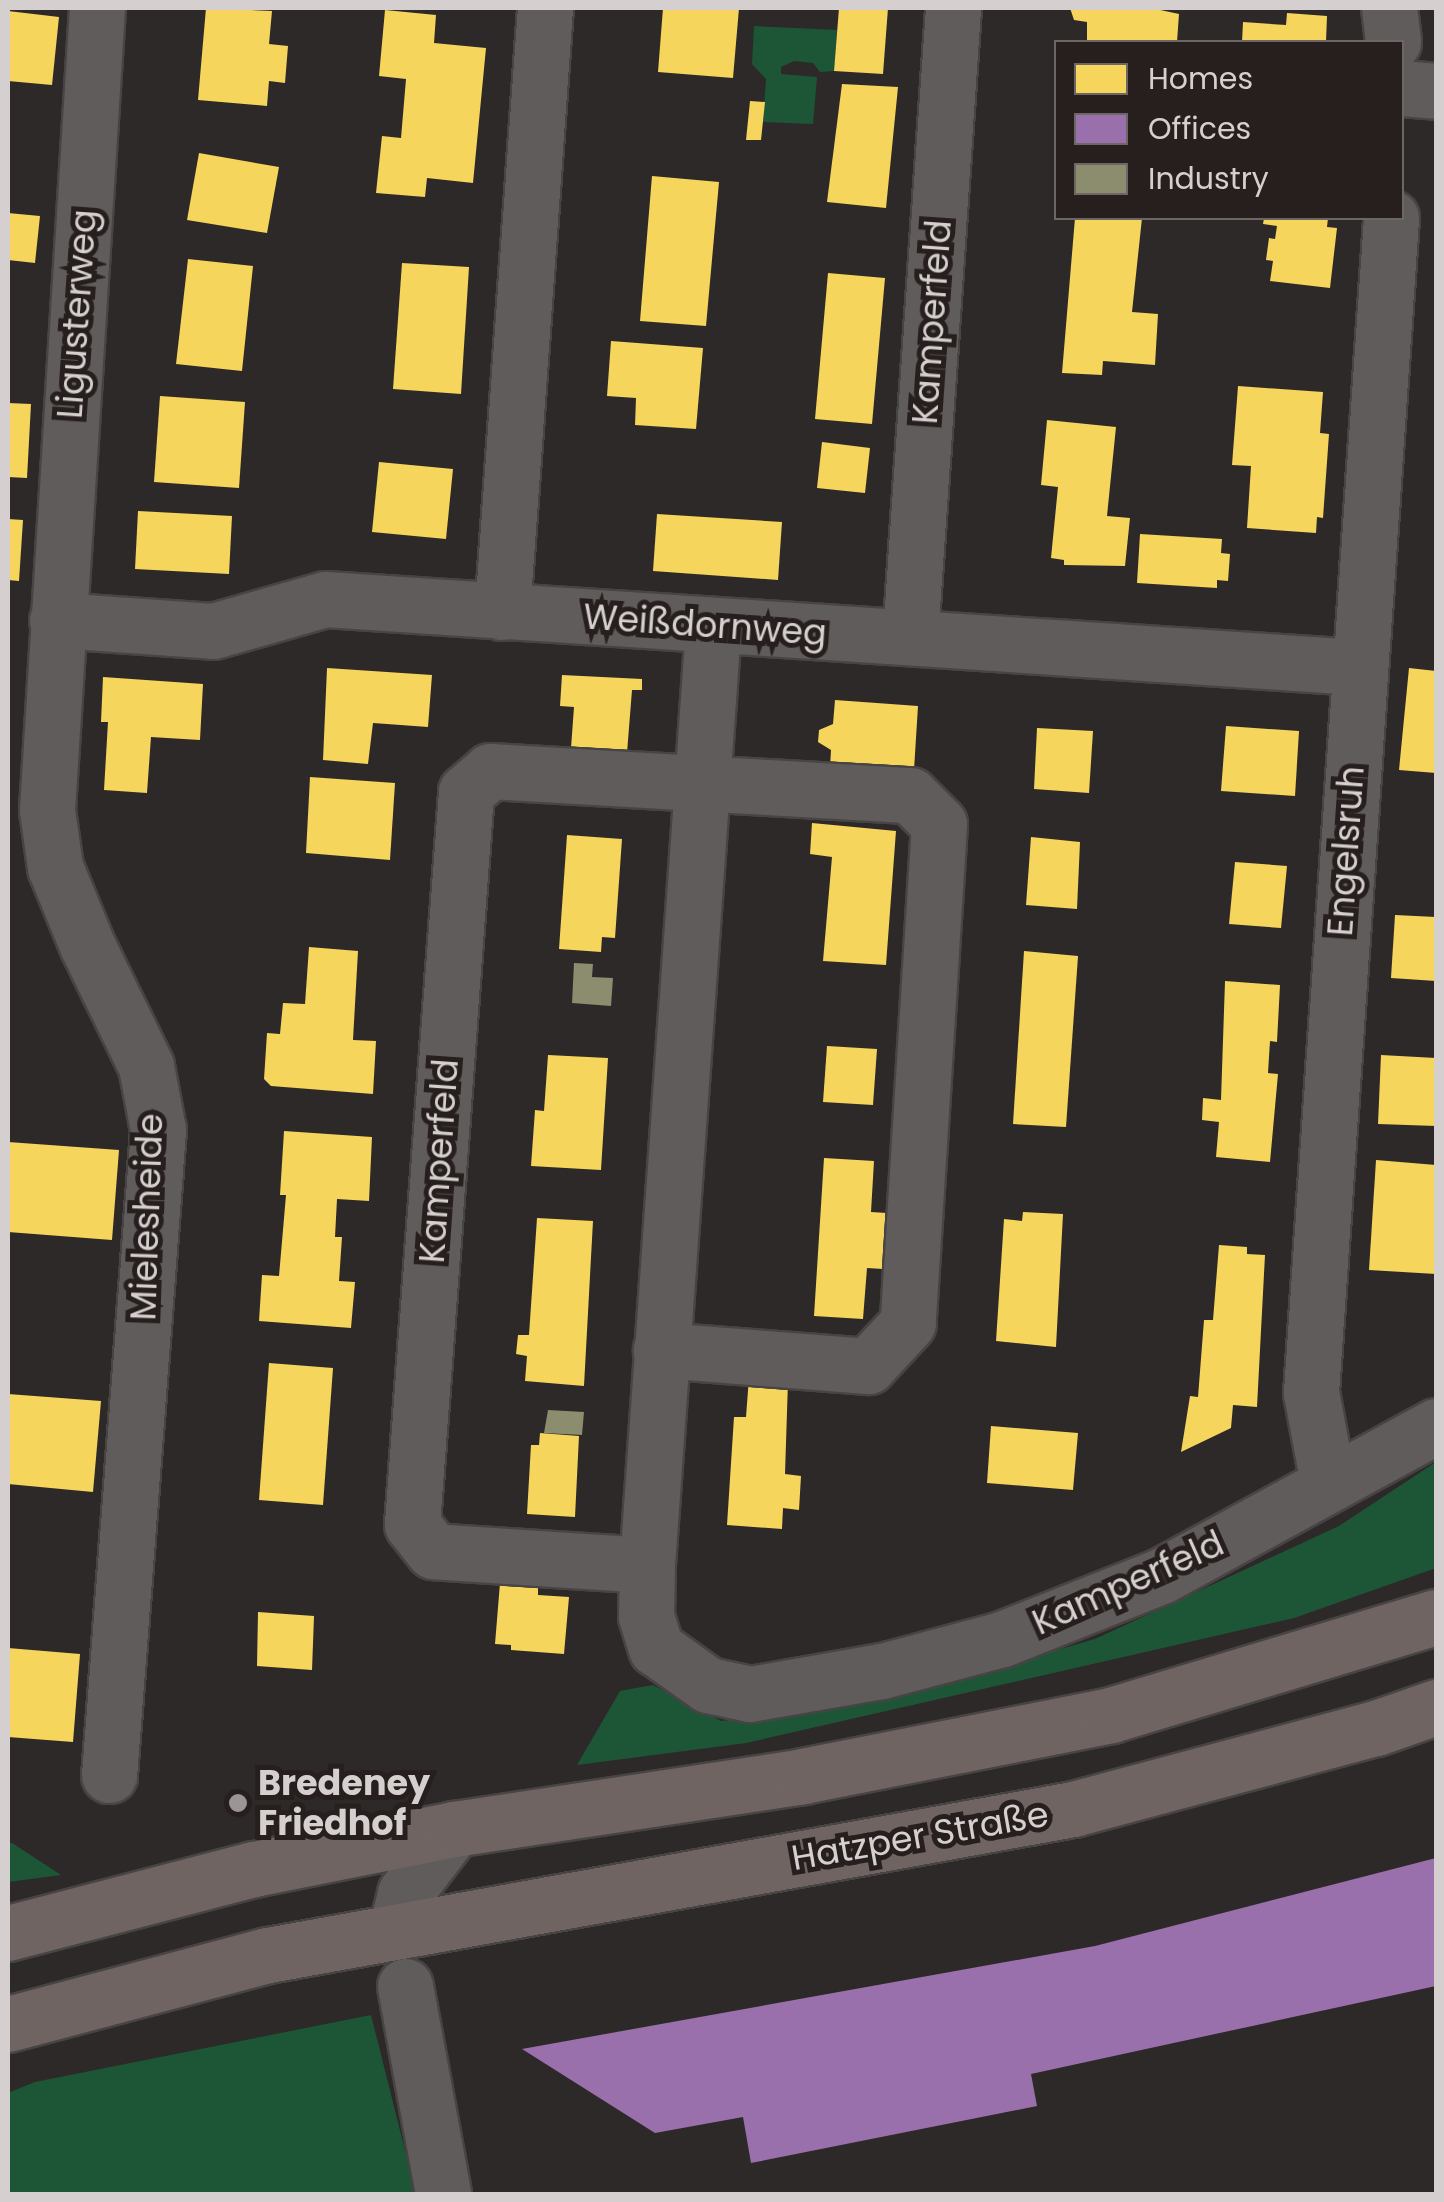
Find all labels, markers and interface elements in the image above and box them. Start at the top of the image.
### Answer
legend [1054,40,1404,220]
text: Homes [1148,57,1253,100]
text: Offices [1148,107,1251,150]
text: Industry [1148,157,1269,200]
street label: Ligusterweg [49,208,105,420]
street label: Kamperfeld [904,218,960,426]
street label: Weißdornweg [582,596,828,654]
street label: Engelsruh [1319,765,1373,937]
street label: Kamperfeld [411,1057,467,1265]
street label: Mielesheide [122,1113,172,1321]
street label: Kamperfeld [1026,1522,1230,1644]
place label: Bredeney Friedhof [258,1762,430,1844]
marker: Bredeney Friedhof [227,1792,249,1814]
street label: Hatzper Straße [788,1793,1052,1879]

